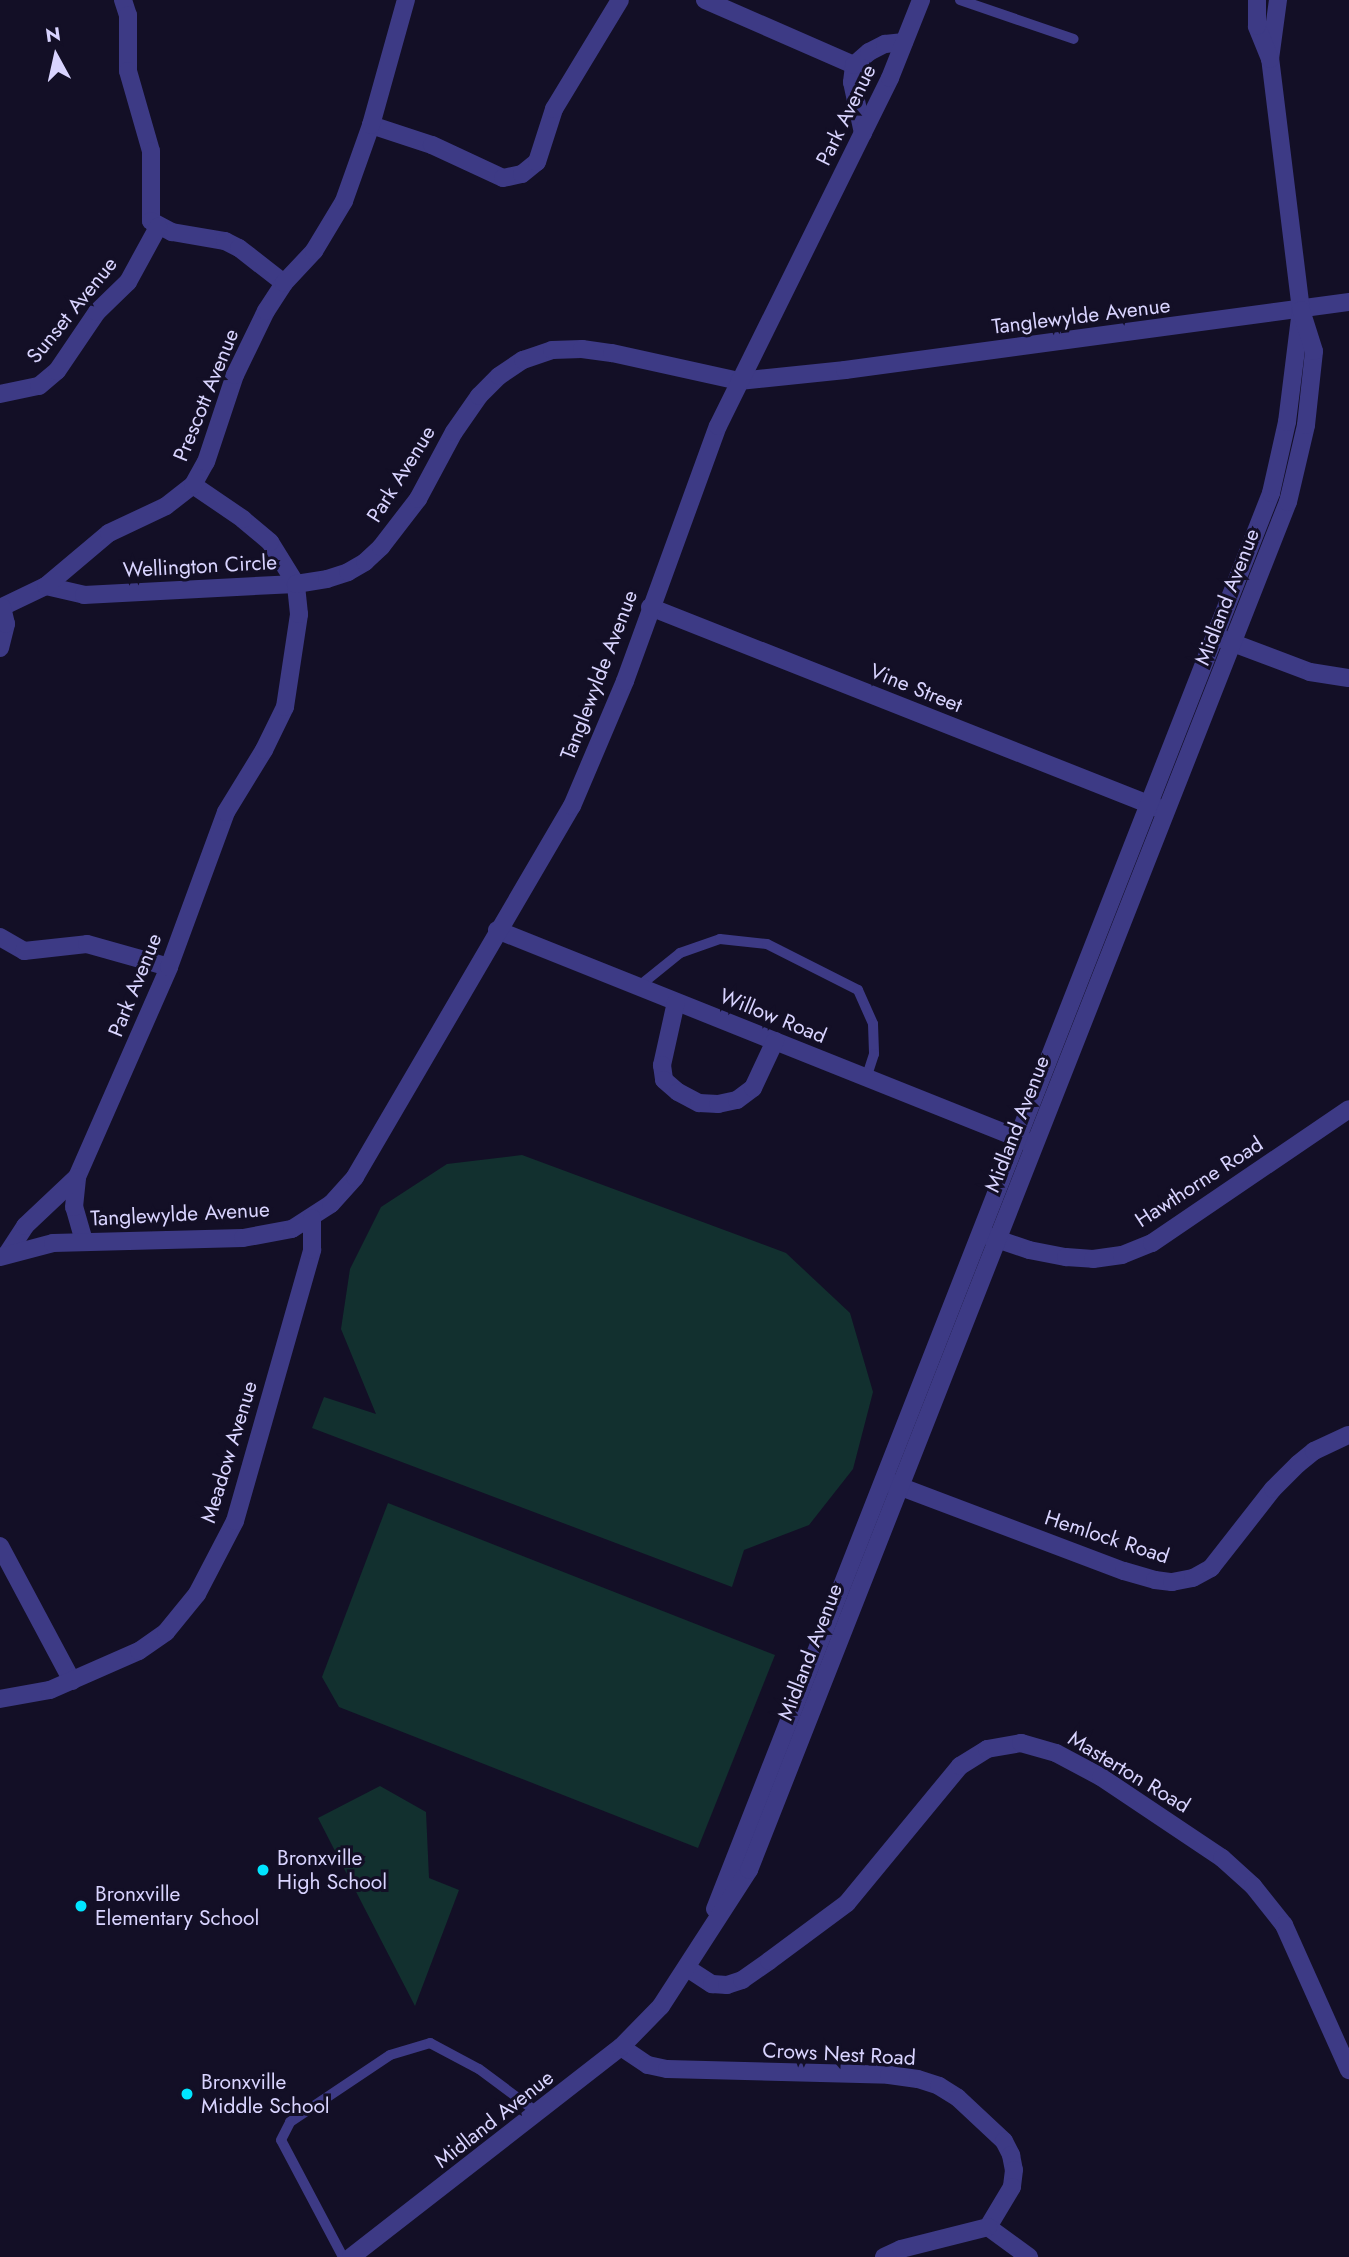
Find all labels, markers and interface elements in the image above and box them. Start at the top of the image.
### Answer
text: N [44,20,62,49]
north arrow [21,21,91,91]
street label: Park Avenue [811,60,881,170]
street label: Sunset Avenue [21,252,123,368]
street label: Tanglewylde Avenue [990,293,1172,339]
street label: Prescott Avenue [168,325,244,465]
street label: Park Avenue [361,421,441,527]
street label: Midland Avenue [1189,525,1265,669]
street label: Wellington Circle [122,549,278,583]
street label: Tanglewylde Avenue [555,587,643,763]
street label: Vine Street [866,658,966,718]
street label: Park Avenue [103,930,167,1040]
street label: Willow Road [716,983,830,1049]
street label: Midland Avenue [979,1052,1055,1196]
street label: Hawthorne Road [1130,1131,1268,1233]
street label: Tanglewylde Avenue [90,1197,270,1231]
street label: Meadow Avenue [195,1378,263,1526]
street label: Hemlock Road [1042,1505,1172,1569]
street label: Midland Avenue [772,1580,848,1724]
street label: Masterton Road [1063,1726,1195,1818]
place label: Bronxville High School [277,1845,387,1895]
marker: Bronxville High School [255,1862,271,1878]
place label: Bronxville Elementary School [95,1881,259,1931]
marker: Bronxville Elementary School [73,1898,89,1914]
street label: Crows Nest Road [762,2037,916,2071]
street label: Midland Avenue [429,2065,559,2173]
place label: Bronxville Middle School [201,2069,330,2119]
marker: Bronxville Middle School [179,2086,195,2102]

